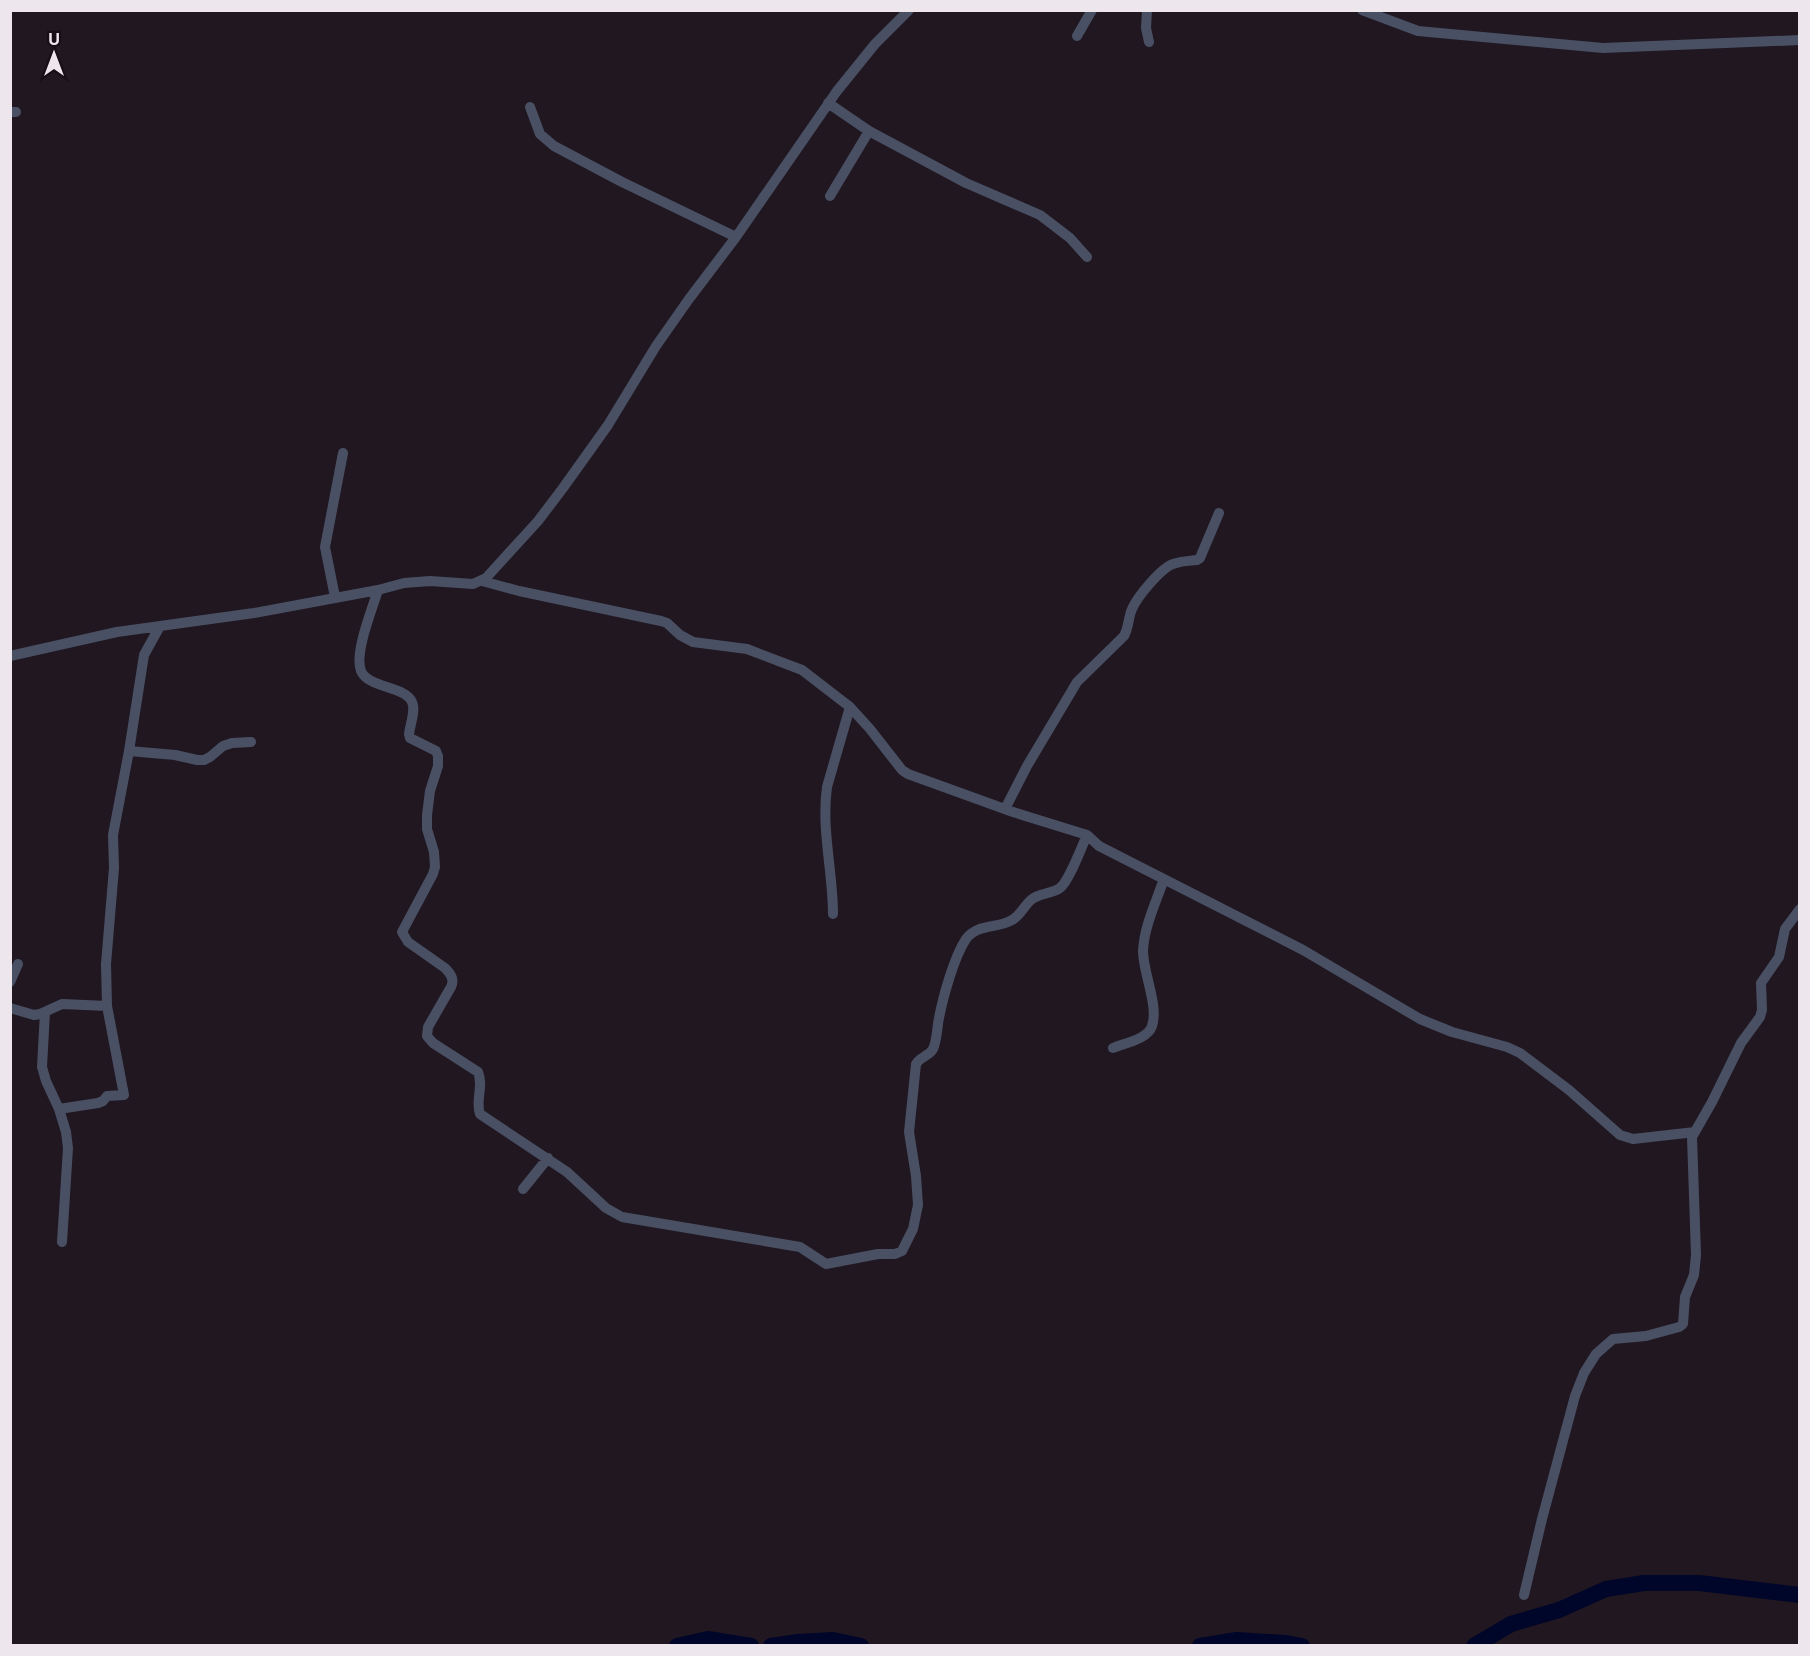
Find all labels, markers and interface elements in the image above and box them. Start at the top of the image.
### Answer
north arrow [24,24,84,84]
text: U [48,29,60,49]

